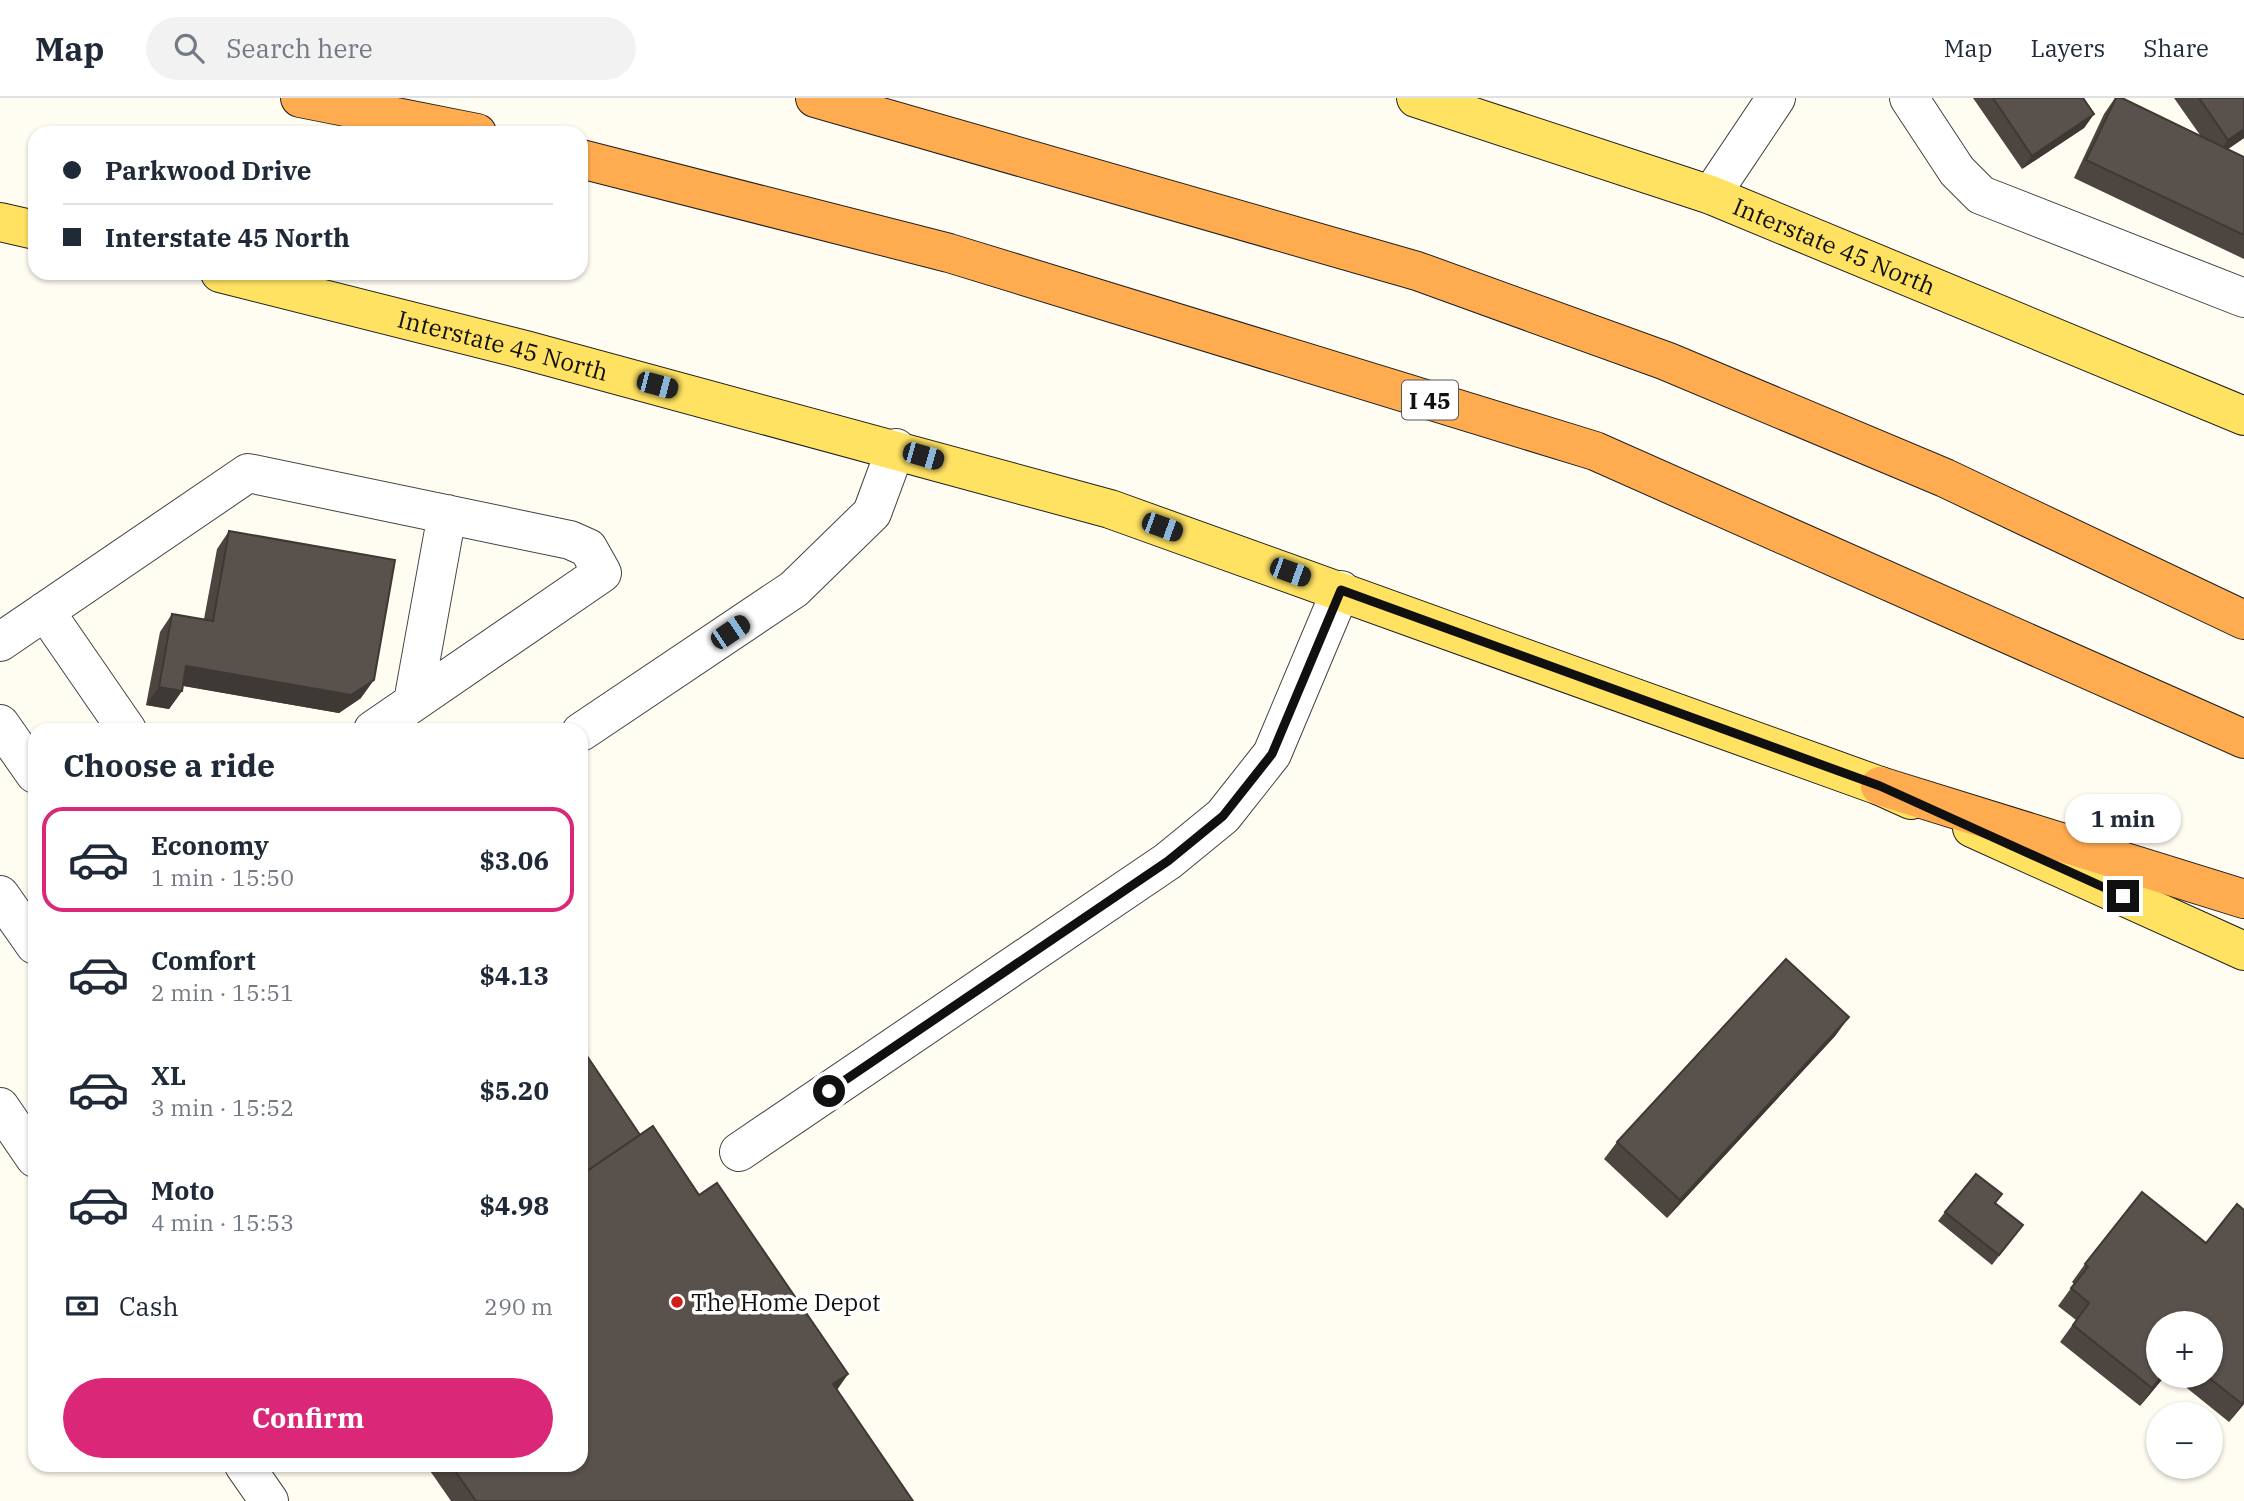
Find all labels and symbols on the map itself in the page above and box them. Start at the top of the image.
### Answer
street label: Interstate 45 North [1728,190,1940,302]
street label: Interstate 45 North [394,302,612,388]
car [634,369,681,401]
road number: I 45 [1402,380,1458,420]
car [900,440,947,472]
car [1139,510,1186,544]
car [1267,555,1314,589]
car [707,612,754,652]
callout: 1 min [2065,794,2181,844]
route end [2107,880,2139,912]
route start [813,1075,845,1107]
place label: The Home Depot [691,1286,881,1318]
marker: The Home Depot [669,1294,685,1310]

